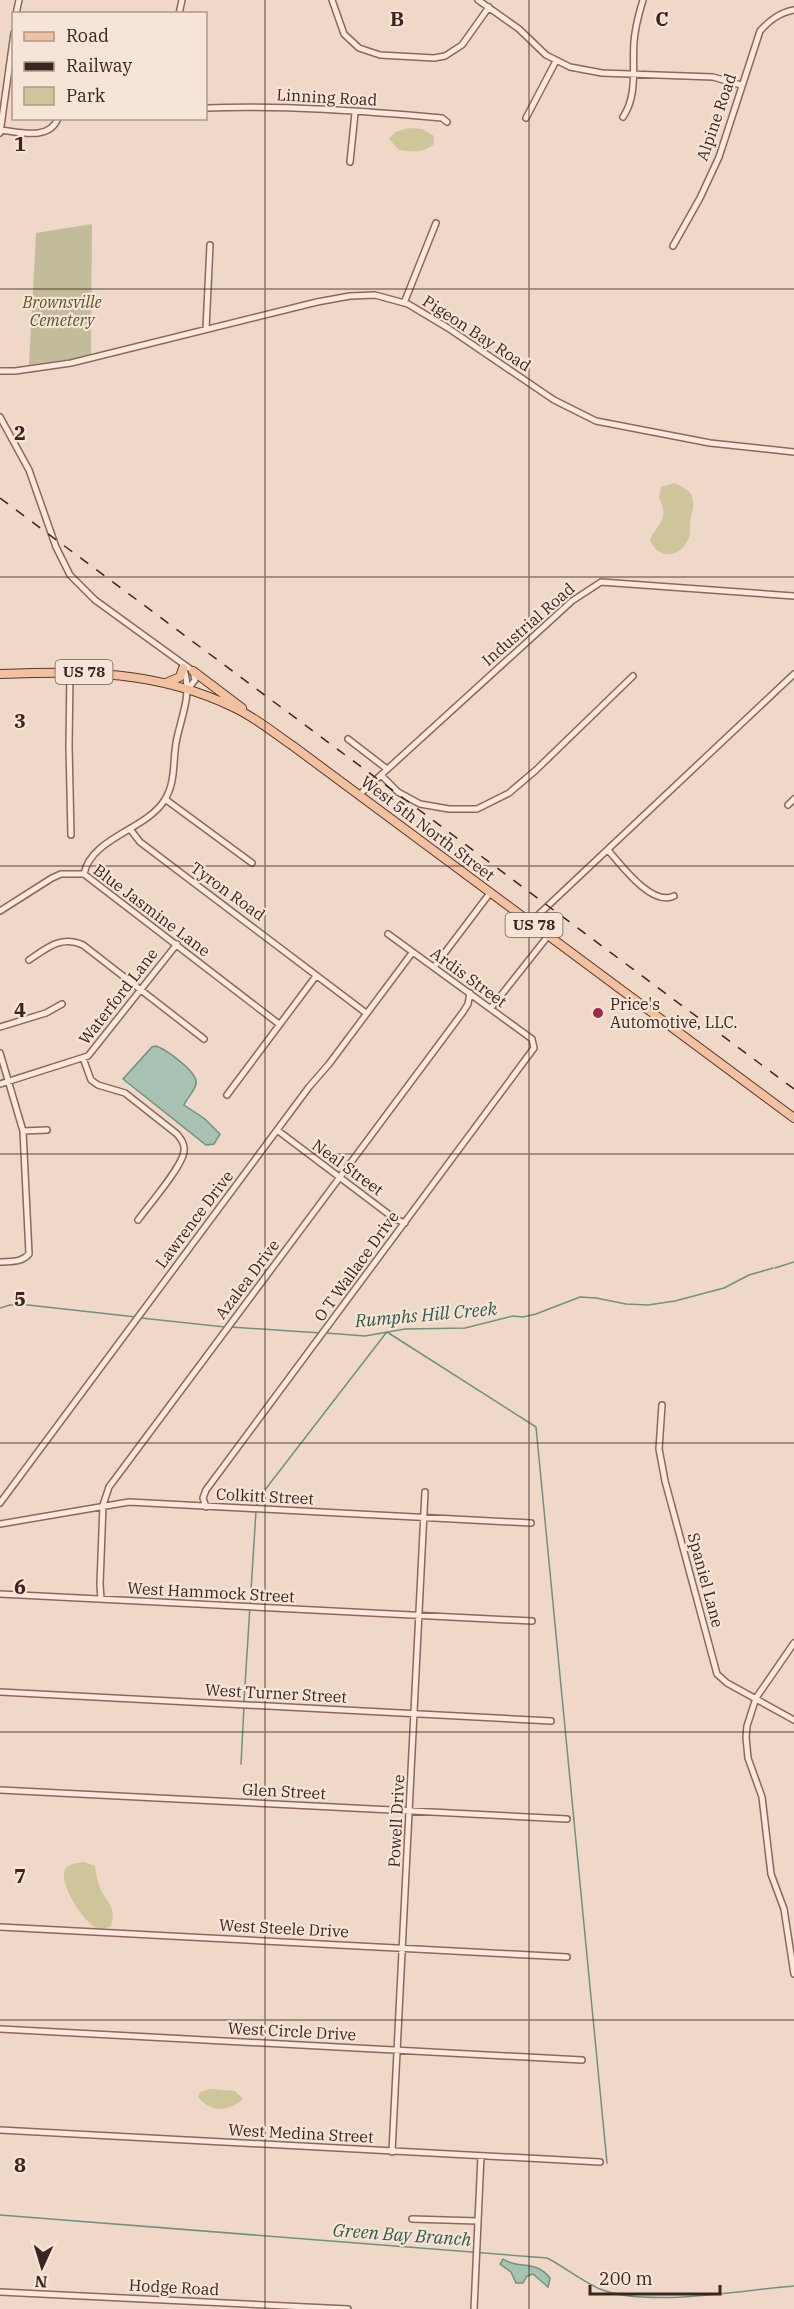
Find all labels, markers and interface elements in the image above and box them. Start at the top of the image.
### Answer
text: B [390,5,404,32]
text: C [655,5,669,32]
legend [12,12,207,120]
text: Road [66,24,109,47]
text: Railway [66,54,132,77]
street label: Alpine Road [692,70,740,163]
text: Park [66,84,106,107]
street label: Linning Road [276,84,378,110]
text: 1 [14,130,26,157]
street label: Pigeon Bay Road [419,291,535,376]
park label: Brownsville Cemetery [21,292,102,330]
text: 2 [14,419,26,446]
street label: Industrial Road [478,578,579,670]
road number: US 78 [56,660,112,684]
text: 3 [14,707,26,734]
street label: West 5th North Street [357,771,499,885]
street label: Tyron Road [187,857,269,925]
street label: Blue Jasmine Lane [90,859,214,961]
road number: US 78 [506,913,562,937]
street label: Ardis Street [427,943,511,1012]
street label: Waterford Lane [74,944,162,1048]
place label: Price's Automotive, LLC. [610,994,738,1032]
text: 4 [14,996,26,1023]
marker: Price's Automotive, LLC. [591,1006,605,1020]
street label: Neal Street [308,1134,388,1200]
street label: Lawrence Drive [151,1166,237,1272]
street label: O T Wallace Drive [309,1207,403,1325]
street label: Azalea Drive [211,1235,283,1323]
text: 5 [14,1285,26,1312]
water label: Rumphs Hill Creek [353,1297,498,1332]
street label: Colkitt Street [215,1483,315,1509]
street label: Spaniel Lane [684,1530,728,1630]
text: 6 [14,1573,26,1600]
street label: West Hammock Street [127,1578,296,1606]
street label: West Turner Street [205,1679,348,1707]
street label: Powell Drive [384,1774,408,1868]
street label: Glen Street [242,1779,327,1803]
text: 7 [14,1862,26,1889]
street label: West Steele Drive [219,1915,349,1941]
street label: West Circle Drive [227,2018,357,2044]
street label: West Medina Street [228,2119,375,2147]
text: 8 [14,2151,26,2178]
water label: Green Bay Branch [332,2218,472,2251]
north arrow [12,2237,72,2297]
scale bar [590,2258,720,2296]
text: 200 m [599,2267,653,2290]
text: N [34,2272,48,2292]
street label: Hodge Road [128,2275,220,2299]

